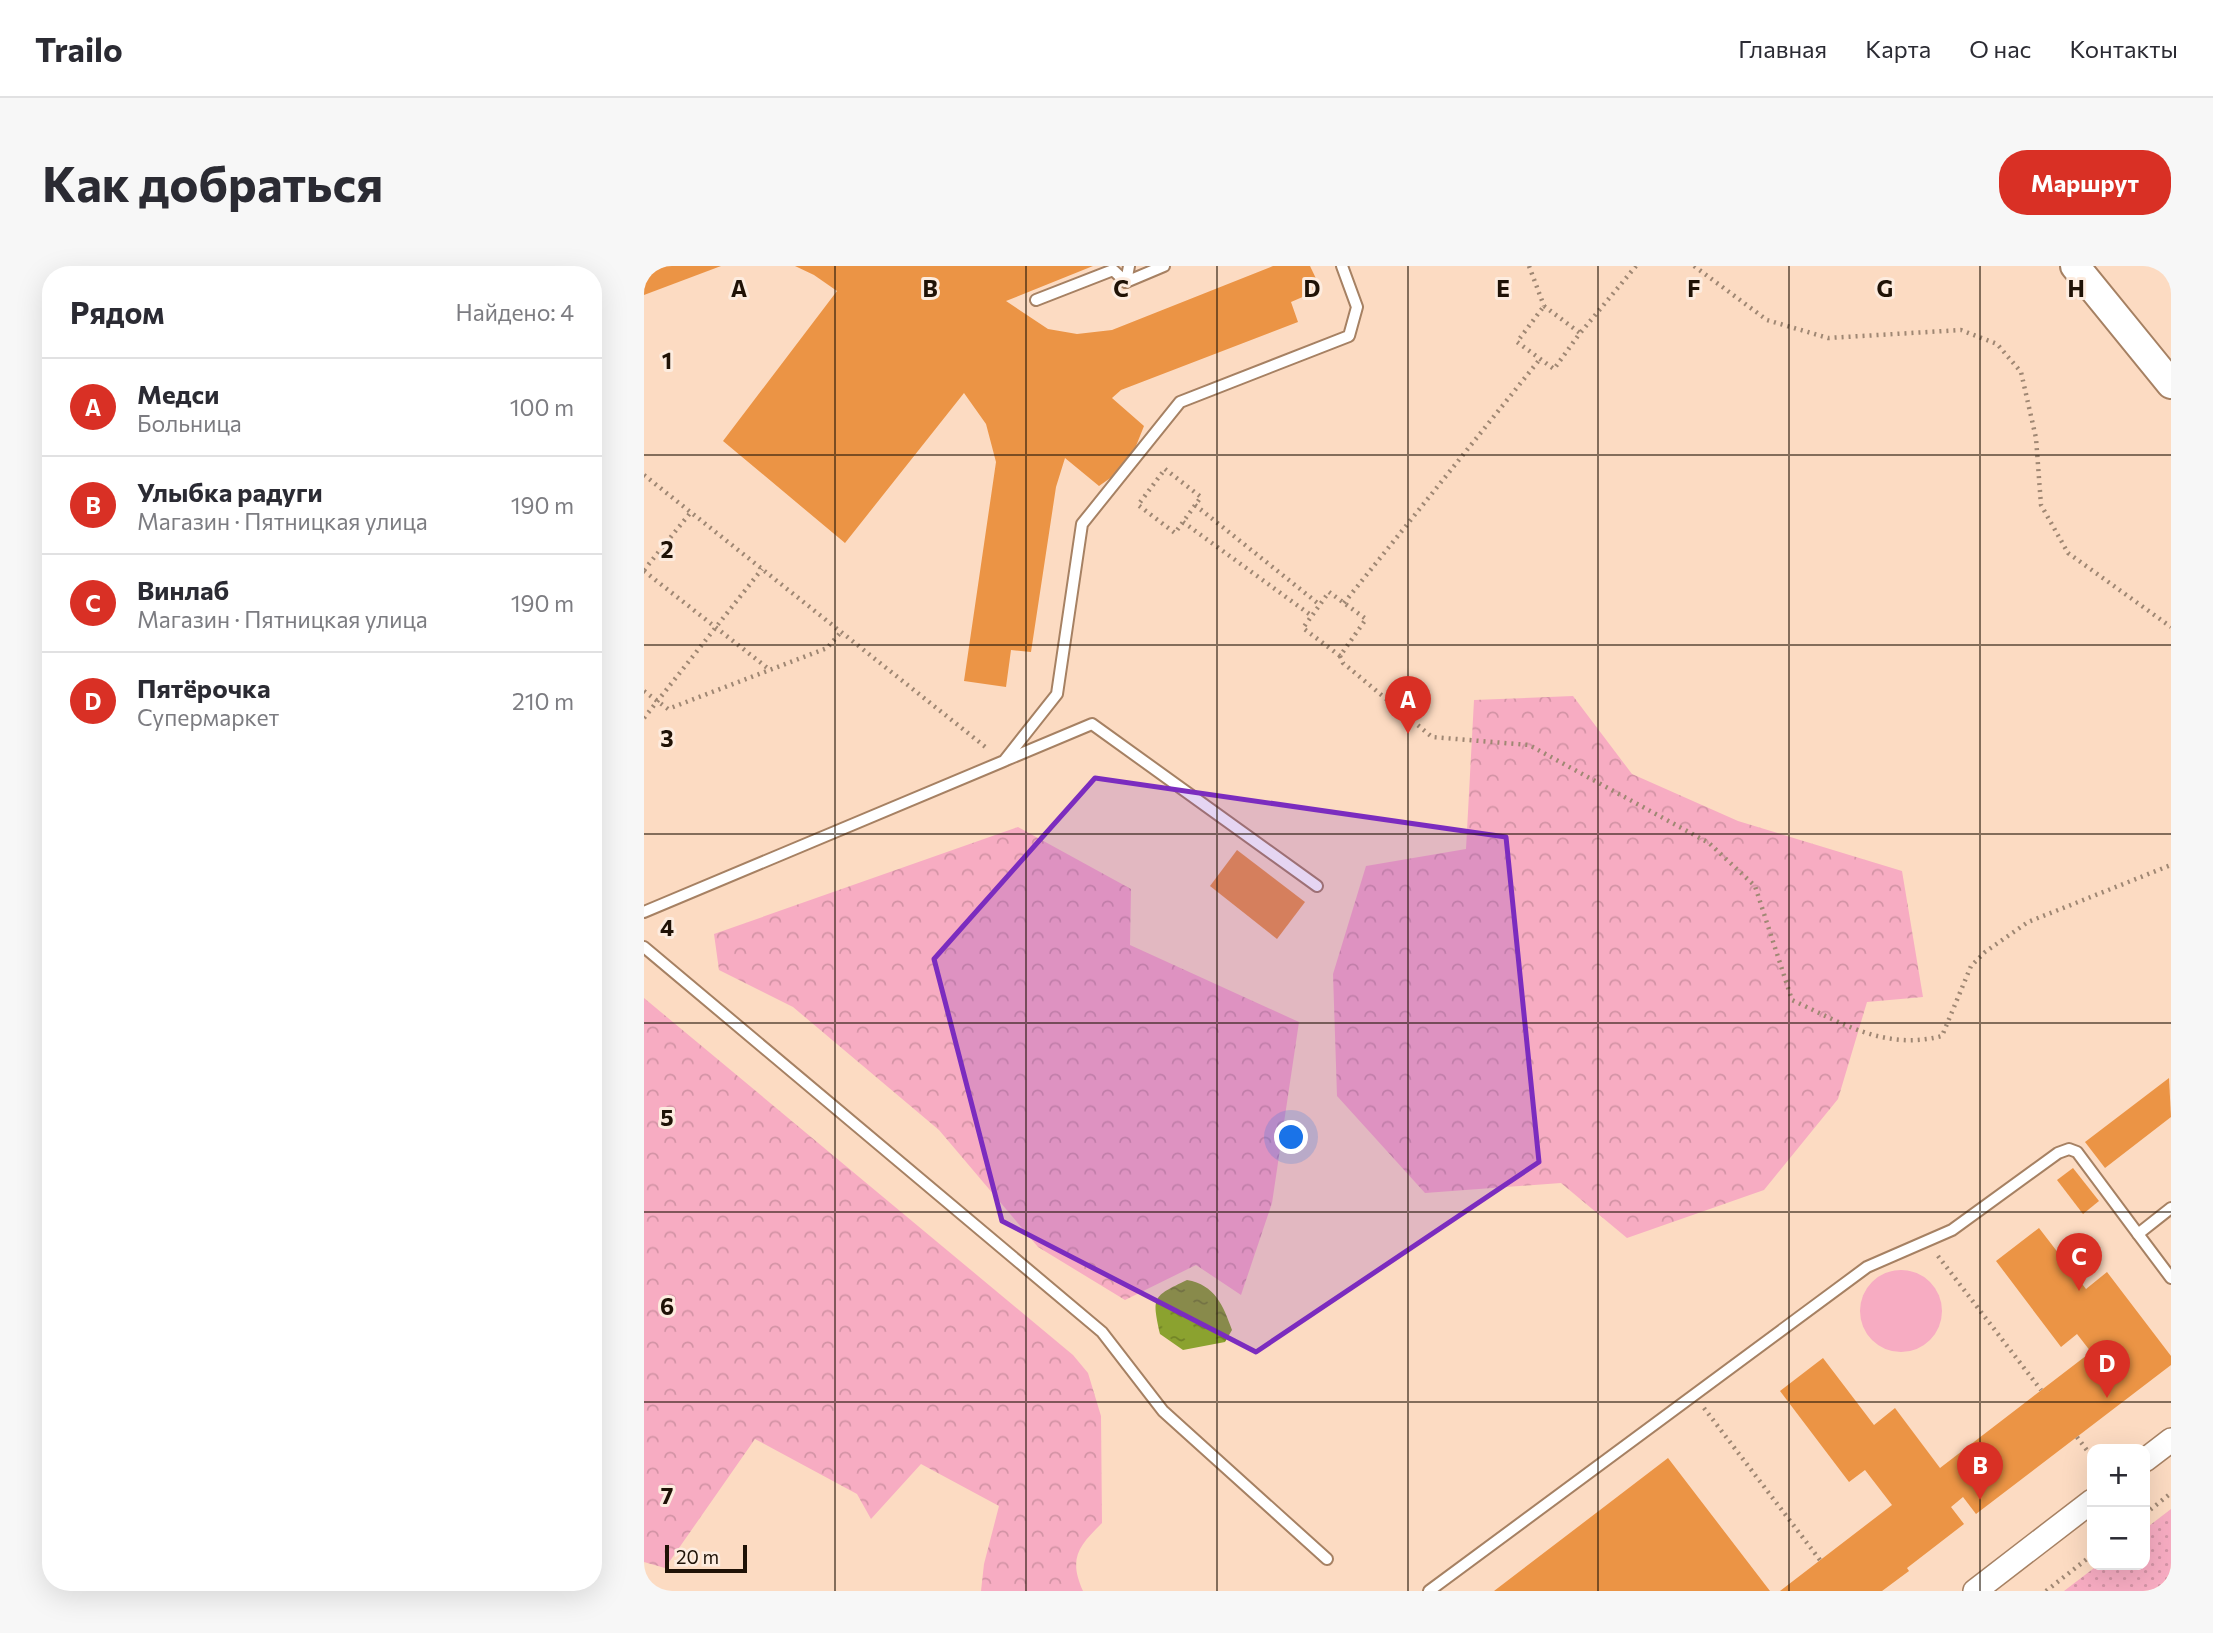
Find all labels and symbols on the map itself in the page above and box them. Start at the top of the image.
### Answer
text: A [731,274,748,302]
text: B [922,274,938,302]
text: C [1113,274,1129,302]
text: D [1304,274,1321,302]
text: E [1496,274,1510,302]
text: F [1687,274,1701,302]
text: G [1877,274,1893,302]
text: H [2067,274,2085,302]
text: 1 [662,346,672,374]
text: 2 [660,535,674,563]
pin: A [1385,676,1431,734]
text: 3 [660,724,674,752]
text: 4 [660,913,674,941]
text: 5 [660,1103,674,1131]
your location [1274,1120,1308,1154]
pin: C [2056,1233,2102,1291]
text: 6 [660,1292,674,1320]
pin: D [2084,1340,2130,1398]
pin: B [1957,1442,2003,1500]
text: 7 [661,1481,673,1509]
scale bar [665,1542,747,1574]

